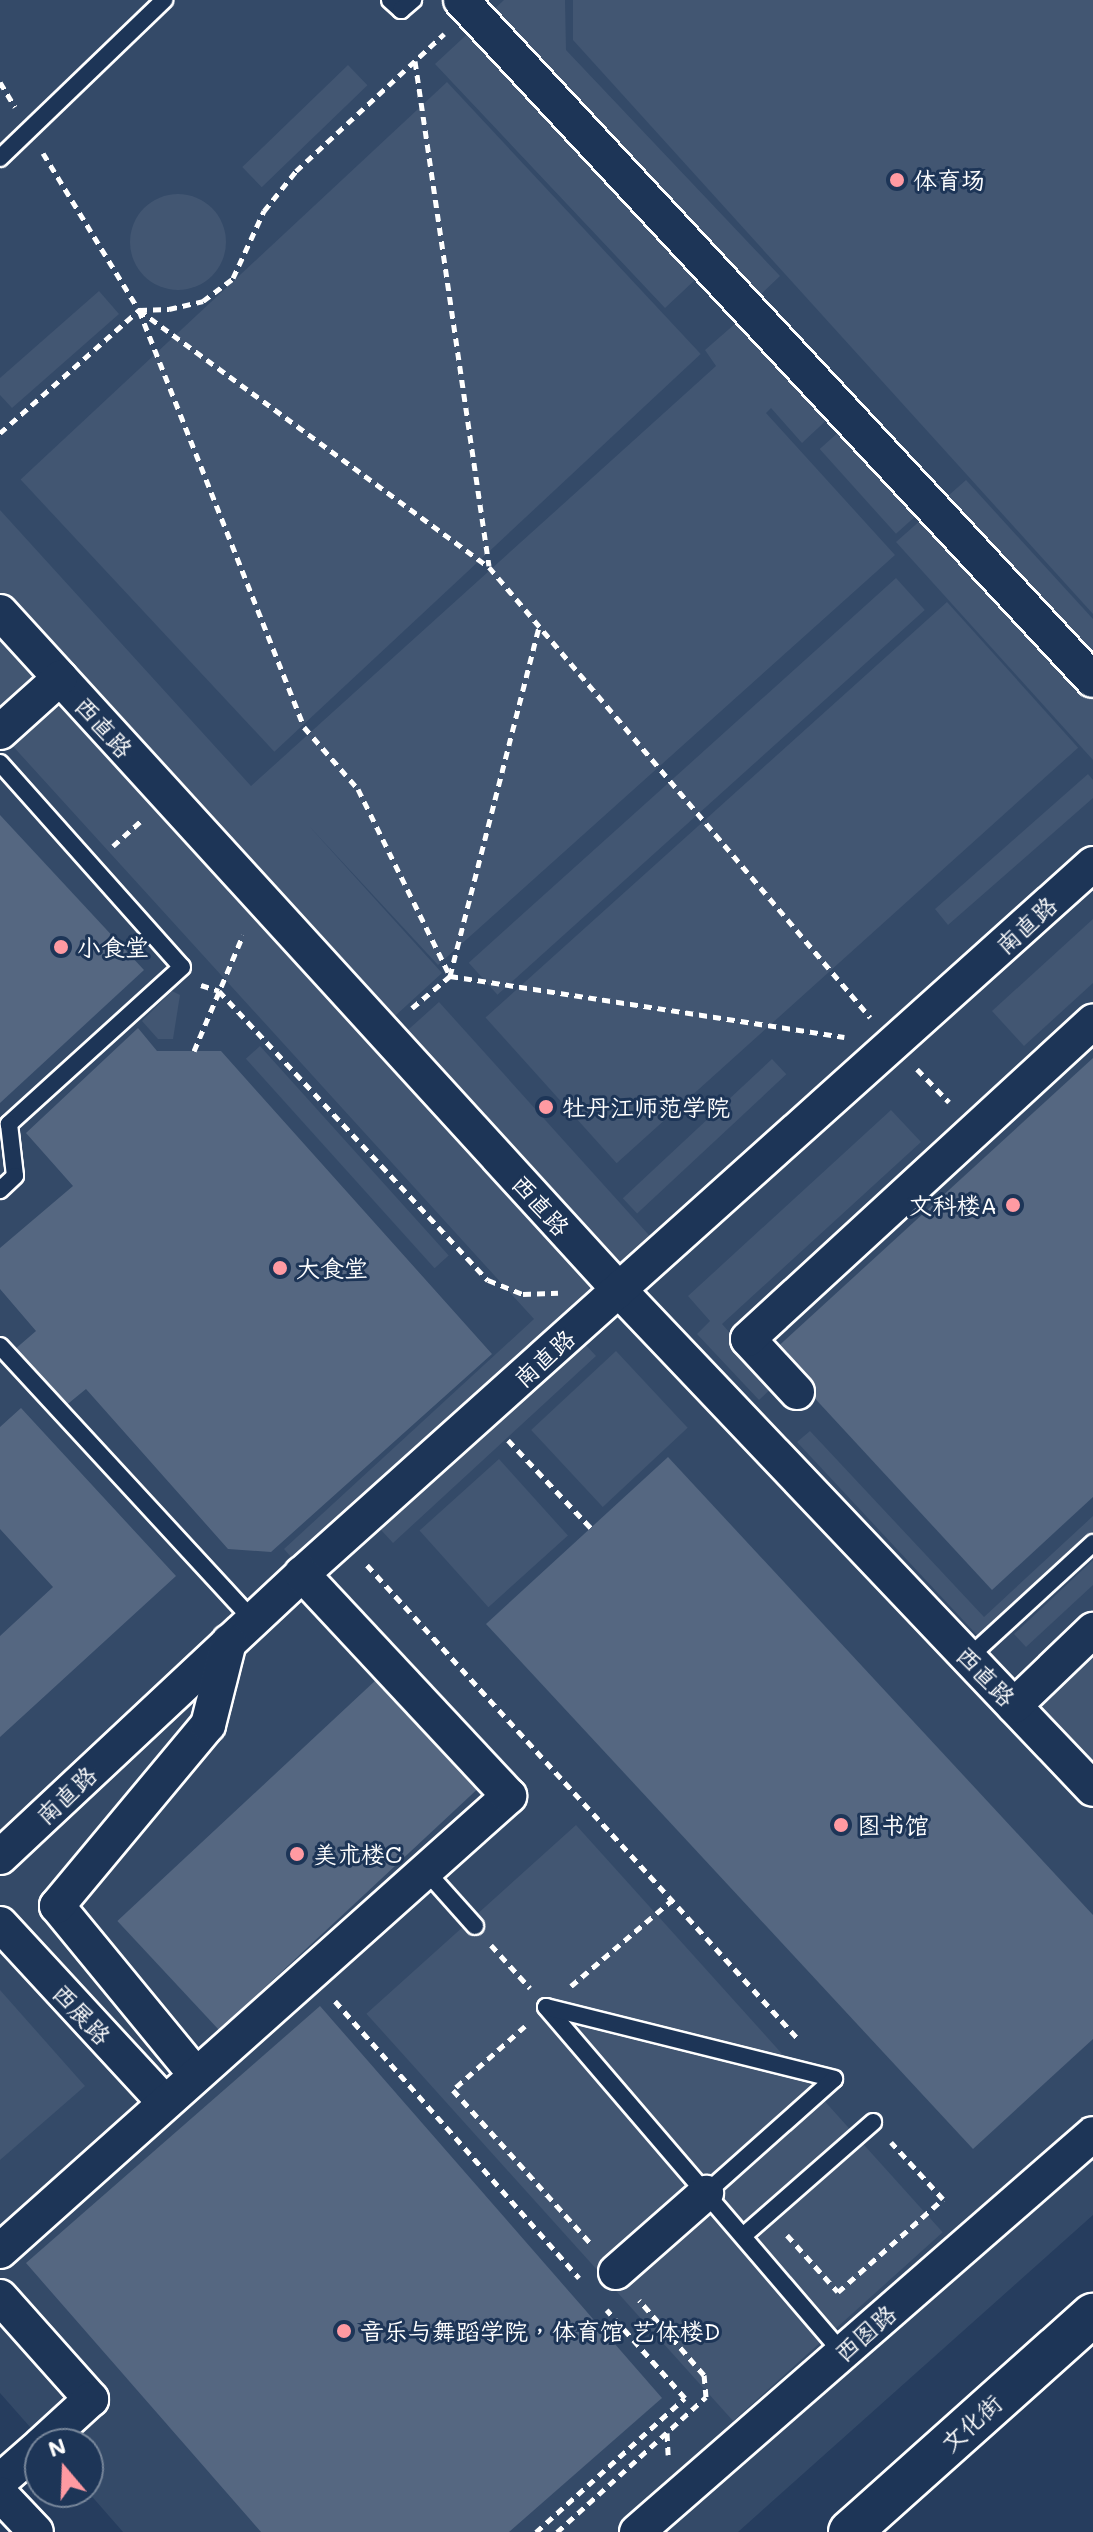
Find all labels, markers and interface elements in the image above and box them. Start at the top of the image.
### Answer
place label: 体育场 [913,166,985,194]
marker: 体育场 [888,171,906,189]
street label: 西直路 [69,691,139,763]
street label: 南直路 [990,890,1062,960]
place label: 小食堂 [77,933,149,961]
marker: 小食堂 [52,938,70,956]
place label: 牡丹江师范学院 [562,1093,730,1121]
marker: 牡丹江师范学院 [537,1098,555,1116]
street label: 西直路 [506,1169,576,1241]
place label: 文科楼A [908,1191,997,1219]
marker: 文科楼A [1004,1196,1022,1214]
place label: 大食堂 [296,1254,368,1282]
marker: 大食堂 [271,1259,289,1277]
street label: 南直路 [508,1323,580,1393]
street label: 西直路 [951,1640,1021,1712]
street label: 南直路 [30,1760,102,1830]
place label: 图书馆 [857,1811,929,1839]
marker: 图书馆 [832,1816,850,1834]
place label: 美术楼C [313,1840,402,1868]
marker: 美术楼C [288,1845,306,1863]
street label: 西展路 [47,1978,117,2050]
street label: 西图路 [828,2299,902,2367]
place label: 音乐与舞蹈学院，体育馆 艺体楼D [360,2317,720,2345]
marker: 音乐与舞蹈学院，体育馆 艺体楼D [335,2322,353,2340]
street label: 文化街 [935,2388,1007,2458]
north arrow [24,2428,104,2508]
text: N [44,2430,69,2463]

